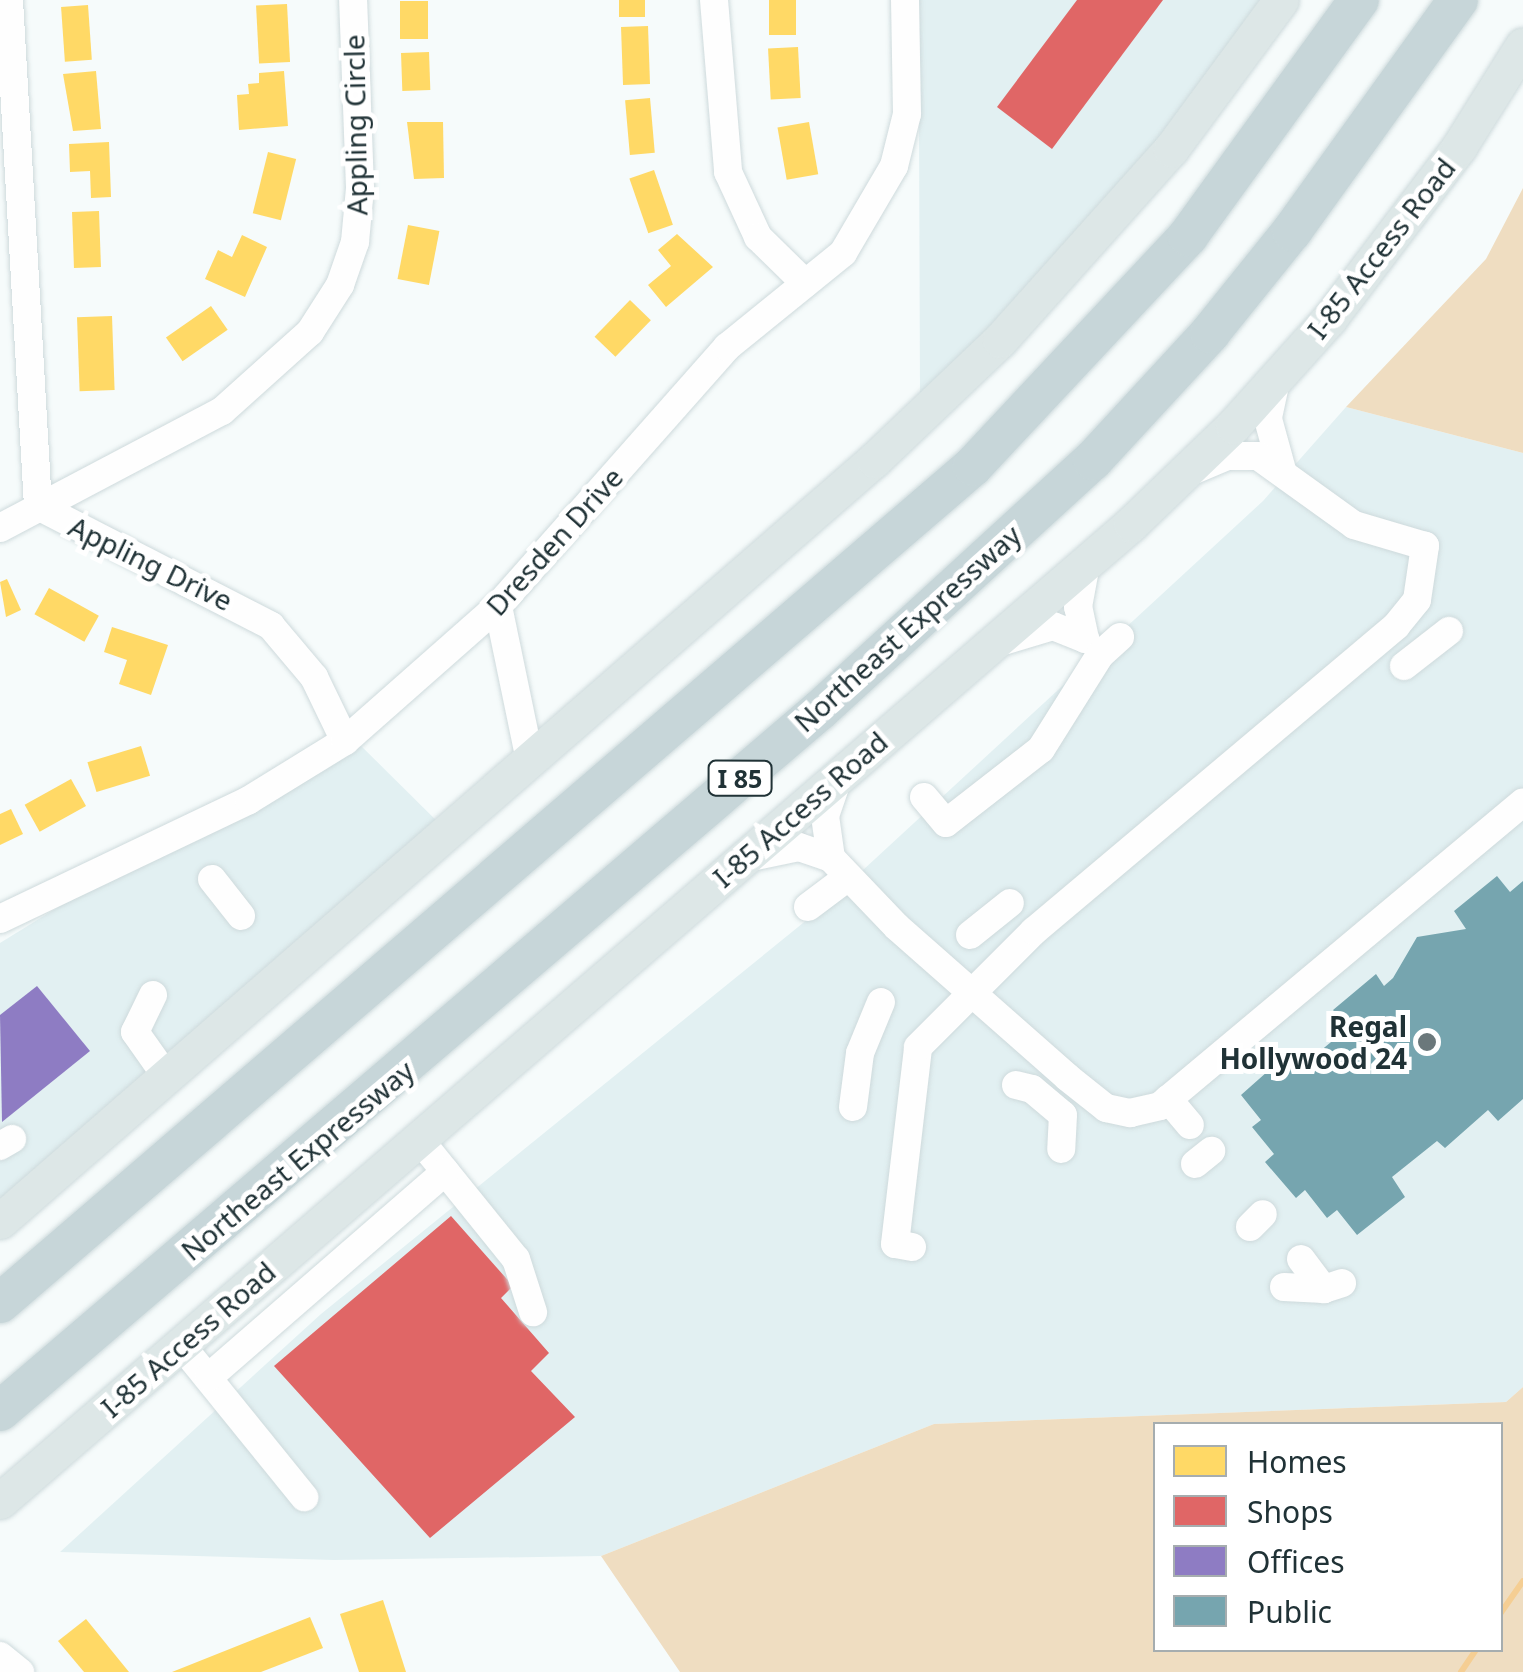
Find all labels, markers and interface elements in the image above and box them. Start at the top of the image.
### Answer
street label: Appling Circle [337,34,373,216]
street label: I-85 Access Road [1300,151,1462,345]
street label: Dresden Drive [479,460,629,622]
street label: Appling Drive [64,509,238,617]
street label: Northeast Expressway [787,518,1027,738]
street label: I-85 Access Road [706,724,894,894]
road number: I 85 [708,758,772,798]
place label: Regal Hollywood 24 [1219,1009,1407,1075]
marker: Regal Hollywood 24 [1416,1031,1438,1053]
street label: Northeast Expressway [174,1053,420,1267]
street label: I-85 Access Road [94,1254,282,1424]
legend [1153,1422,1503,1652]
text: Homes [1247,1441,1347,1482]
text: Shops [1247,1491,1333,1532]
text: Offices [1247,1541,1345,1582]
text: Public [1247,1591,1332,1632]

